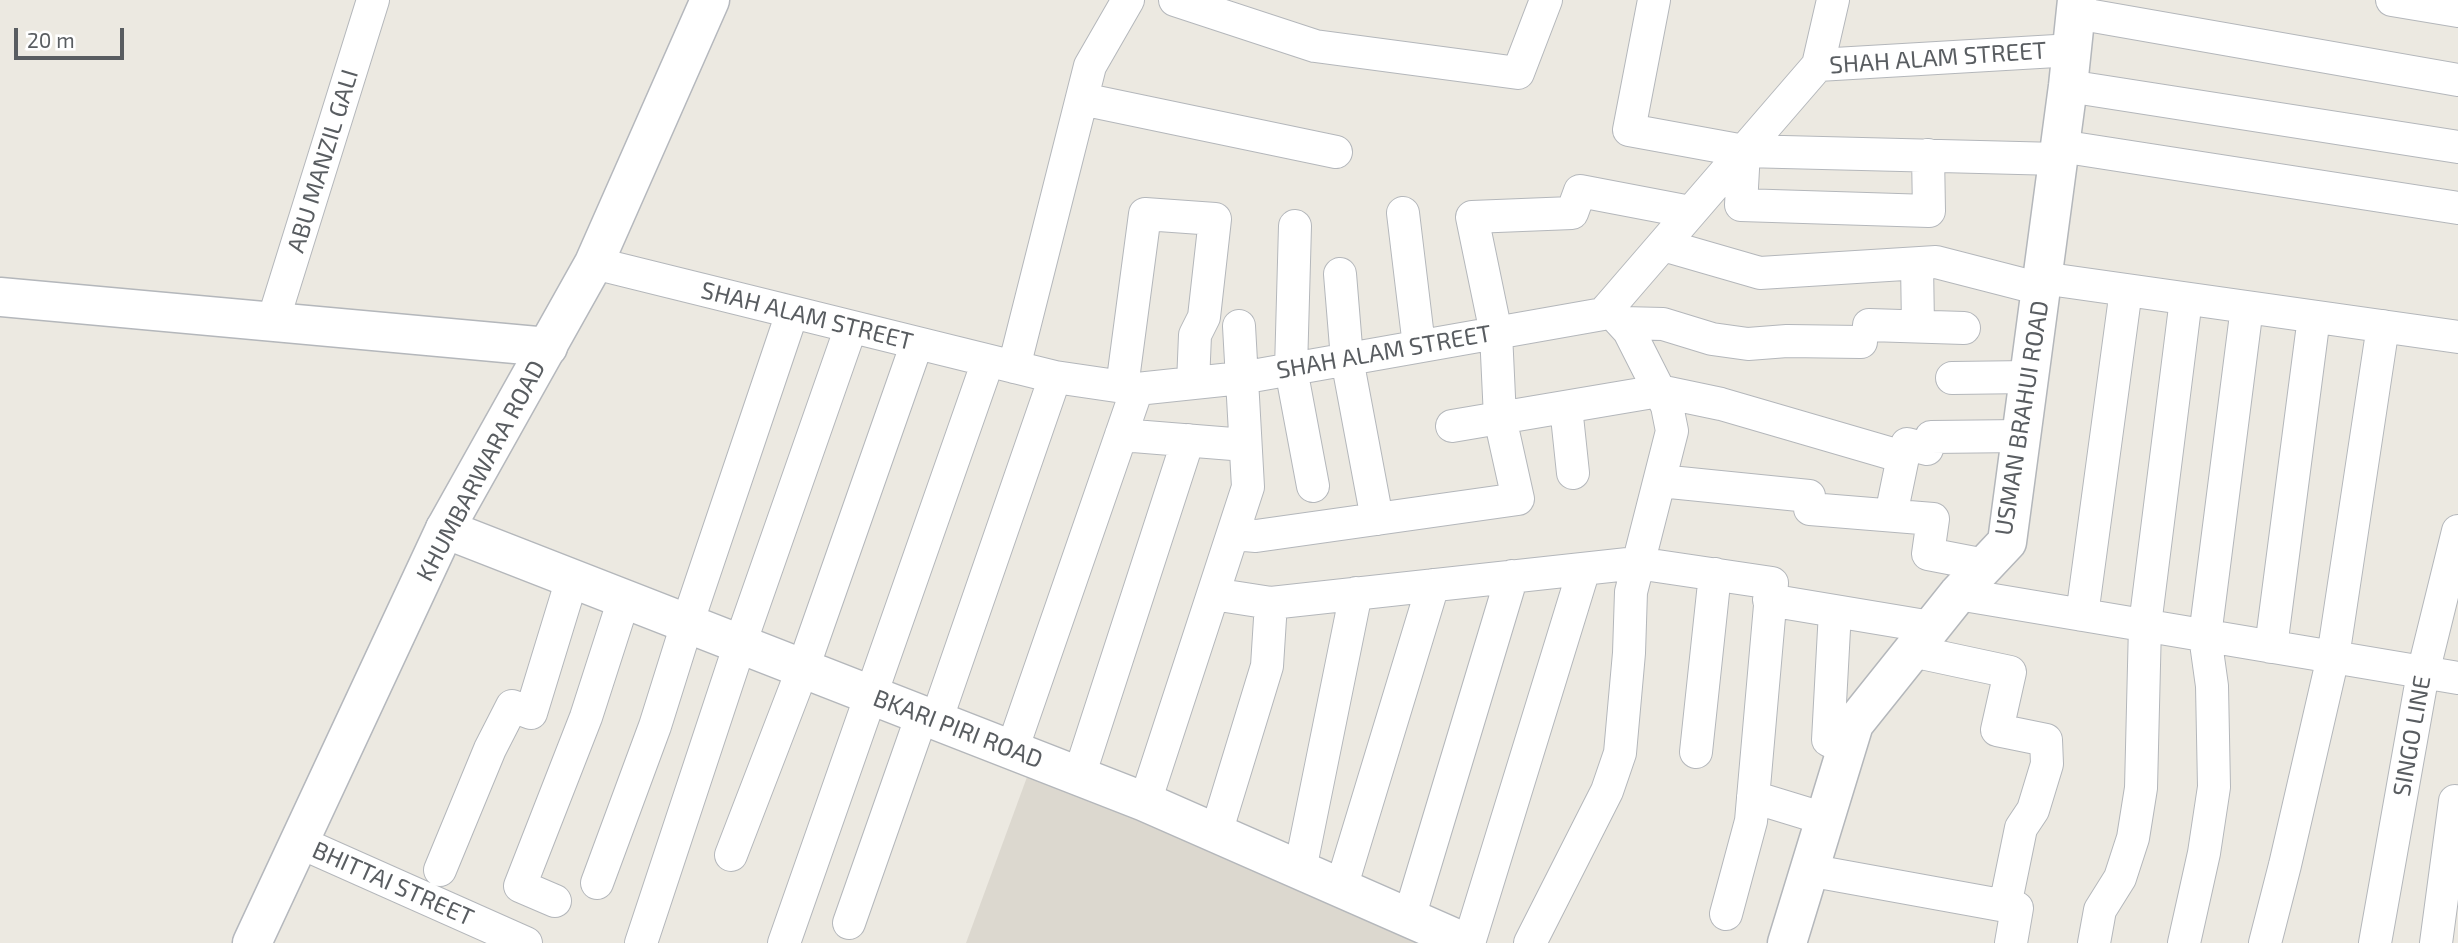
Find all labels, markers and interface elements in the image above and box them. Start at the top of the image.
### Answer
scale bar [18,14,128,58]
text: 20 m [27,27,75,52]
street label: SHAH ALAM STREET [1829,36,2047,80]
street label: ABU MANZIL GALI [281,66,365,256]
street label: SHAH ALAM STREET [698,276,916,356]
street label: USMAN BRAHUI ROAD [1989,298,2055,538]
street label: SHAH ALAM STREET [1274,319,1494,385]
street label: KHUMBARWARA ROAD [411,356,551,586]
street label: SINGO LINE [2387,673,2437,799]
street label: BKARI PIRI ROAD [869,683,1047,775]
street label: BHITTAI STREET [308,836,478,932]

